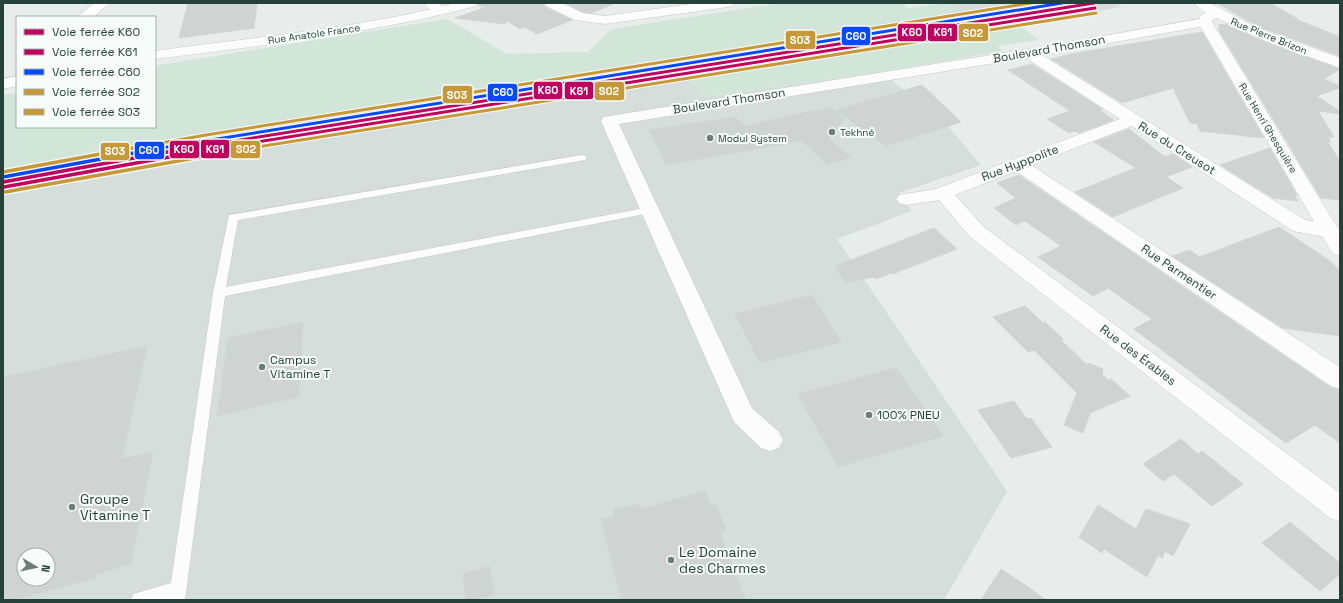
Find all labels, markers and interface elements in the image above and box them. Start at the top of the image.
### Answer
street label: Rue Pierre Brizon [1229,15,1309,57]
legend [16,16,156,128]
street label: Rue Anatole France [267,21,361,47]
line badge: K60 [897,23,927,42]
line badge: K61 [927,23,958,42]
line badge: S02 [958,23,989,42]
text: Voie ferrée K60 [52,24,140,40]
text: K60 [902,25,922,39]
text: K61 [934,25,952,39]
line badge: C60 [841,26,871,46]
text: S02 [963,26,984,40]
text: C60 [845,29,867,43]
line badge: S03 [785,30,816,50]
street label: Boulevard Thomson [992,31,1106,67]
text: S03 [790,33,811,47]
text: Voie ferrée K61 [52,44,137,60]
text: Voie ferrée C60 [52,64,141,80]
line badge: K60 [533,81,563,100]
line badge: K61 [564,81,594,100]
line badge: S02 [594,81,625,101]
street label: Rue Henri Ghesquière [1236,81,1300,175]
line badge: C60 [487,83,518,102]
text: K60 [538,83,558,97]
text: Voie ferrée S02 [52,84,140,100]
text: K61 [570,84,588,98]
text: S02 [599,84,620,98]
street label: Boulevard Thomson [672,84,786,118]
line badge: S03 [442,85,473,104]
text: C60 [492,85,514,99]
text: S03 [447,88,468,102]
text: Voie ferrée S03 [52,104,140,120]
street label: Rue du Creusot [1135,118,1219,178]
place label: Tekhné [840,126,874,139]
marker: Tekhné [827,127,837,137]
place label: Modul System [718,132,787,145]
marker: Modul System [705,133,715,143]
line badge: K61 [200,139,230,159]
line badge: K60 [169,140,200,159]
line badge: S02 [230,140,261,159]
line badge: C60 [134,141,165,160]
street label: Rue Hyppolite [979,141,1061,185]
line badge: S03 [100,142,130,161]
text: K60 [174,142,194,156]
text: K61 [206,142,224,156]
text: S02 [236,142,257,156]
text: C60 [138,143,160,157]
text: S03 [105,144,126,158]
street label: Rue Parmentier [1138,241,1220,304]
street label: Rue des Érables [1097,321,1179,389]
place label: Campus Vitamine T [270,352,330,382]
marker: Campus Vitamine T [257,362,267,372]
place label: 100% PNEU [877,407,940,423]
marker: 100% PNEU [864,410,874,420]
place label: Groupe Vitamine T [80,490,150,524]
marker: Groupe Vitamine T [67,502,77,512]
place label: Le Domaine des Charmes [679,543,766,577]
north arrow [16,547,56,587]
marker: Le Domaine des Charmes [666,555,676,565]
text: N [38,564,53,573]

